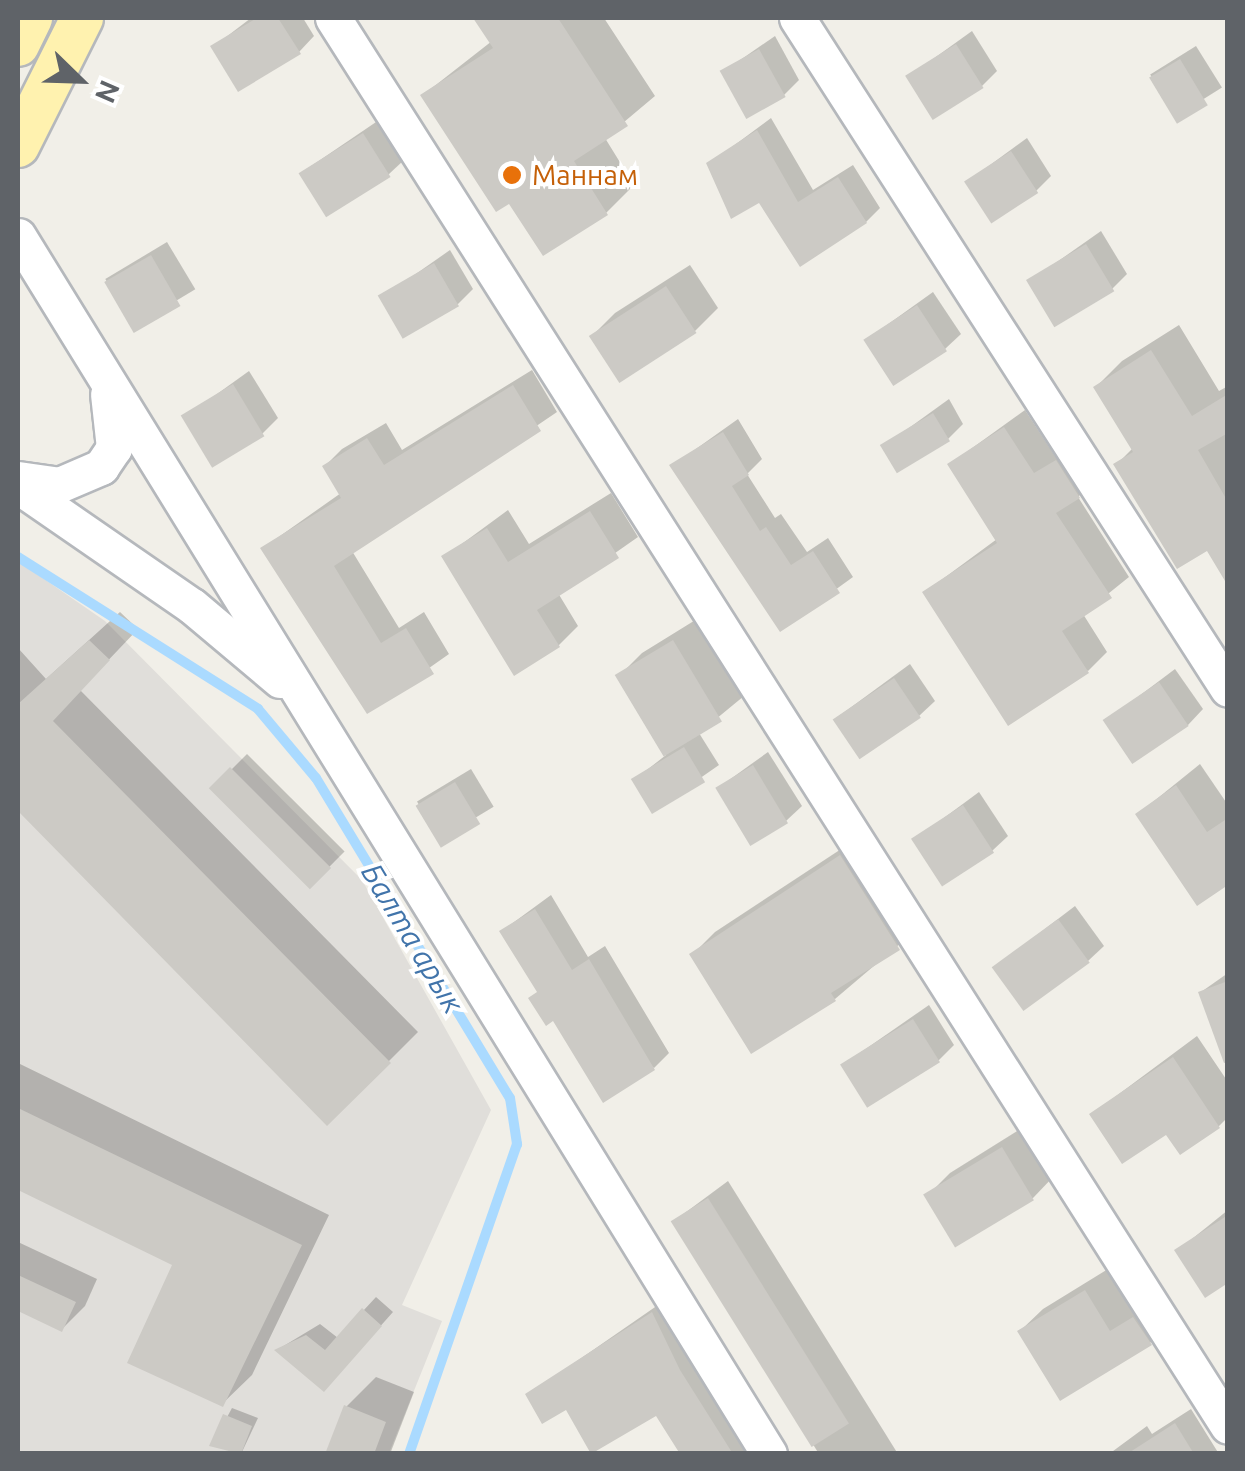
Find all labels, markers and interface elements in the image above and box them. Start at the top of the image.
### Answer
north arrow [30,30,130,130]
text: N [90,76,126,108]
place label: Маннам [532,158,638,192]
marker: Маннам [501,164,523,186]
water label: Балта арык [354,856,472,1020]

